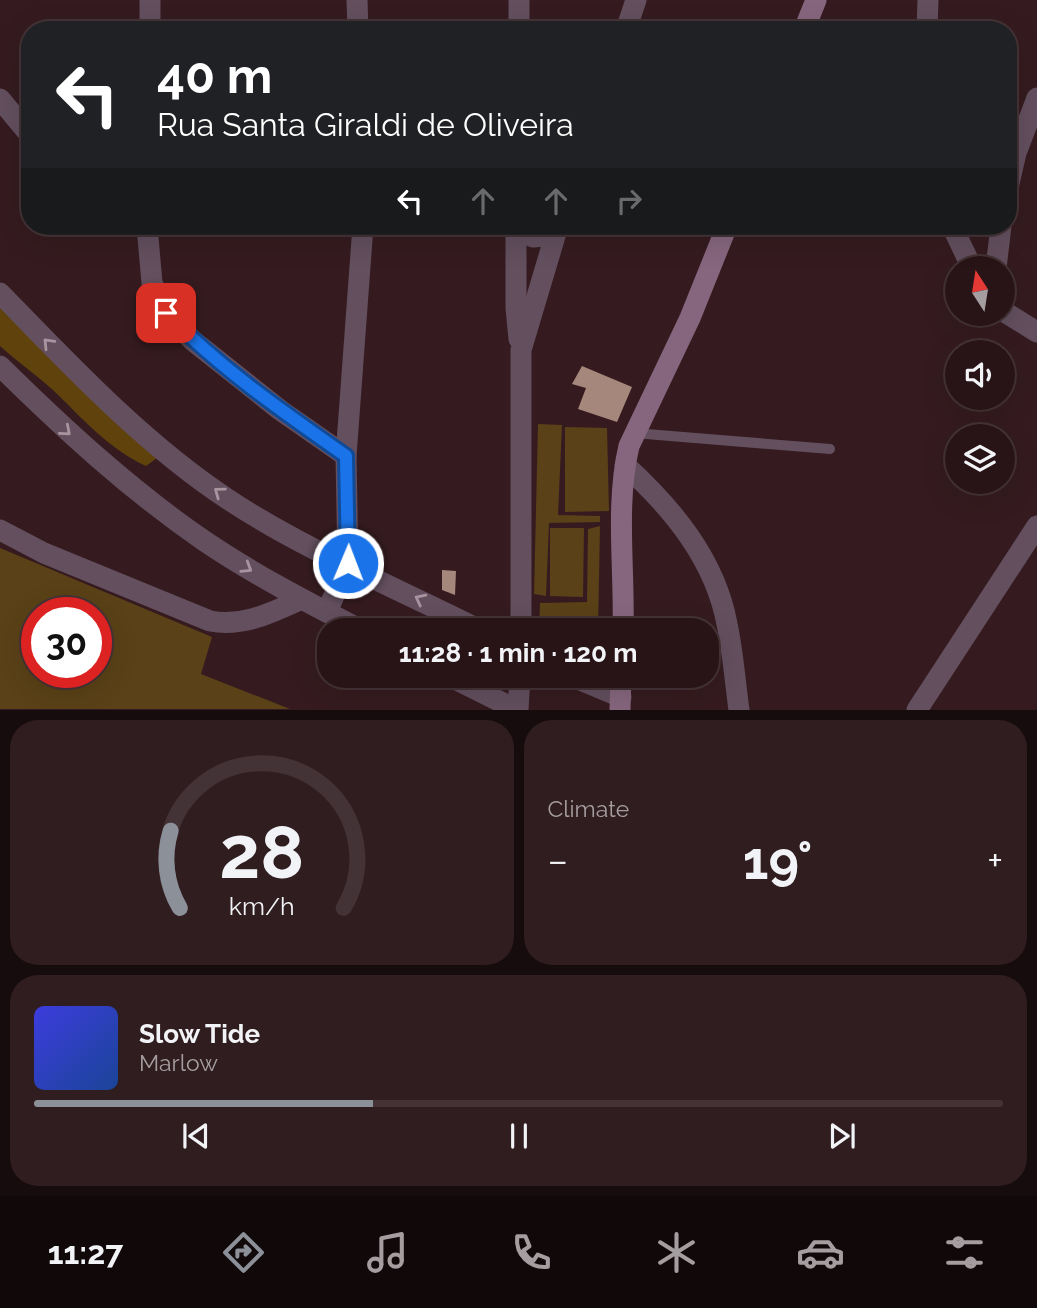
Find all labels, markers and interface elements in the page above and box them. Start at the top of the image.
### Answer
text: 40 m [157,47,272,104]
icon: left [42,49,133,140]
text: Rua Santa Giraldi de Oliveira [157,106,574,143]
icon: left [391,182,429,220]
icon: ahead [464,182,502,220]
icon: ahead [537,182,575,220]
icon: right [610,182,648,220]
north arrow [945,256,1015,326]
map controls [945,256,1015,494]
pin [136,283,196,343]
icon: arrive [147,294,185,332]
one-way arrow [44,338,57,351]
button: sound [945,340,1015,410]
one-way arrow [58,423,71,435]
button: layers [945,424,1015,494]
one-way arrow [214,488,227,501]
position arrow [311,526,385,600]
one-way arrow [240,560,253,573]
one-way arrow [414,594,427,608]
speed limit sign: 30 [21,597,112,688]
text: 11:28 · 1 min · 120 m [399,638,637,668]
text: Climate [548,795,629,822]
text: 28 [219,811,304,896]
text: 19° [743,830,812,891]
text: − [548,838,568,883]
text: + [987,838,1003,883]
text: km/h [229,891,295,921]
text: Slow Tide [139,1019,260,1049]
text: Marlow [139,1049,218,1076]
icon: previous [177,1117,215,1155]
icon: pause [500,1117,538,1155]
icon: next [823,1117,861,1155]
icon: directions [219,1228,268,1277]
icon: music [363,1228,412,1277]
icon: phone [507,1228,556,1277]
icon: climate [652,1228,701,1277]
icon: car [796,1228,845,1277]
icon: filters [940,1228,989,1277]
text: 11:27 [48,1234,123,1271]

